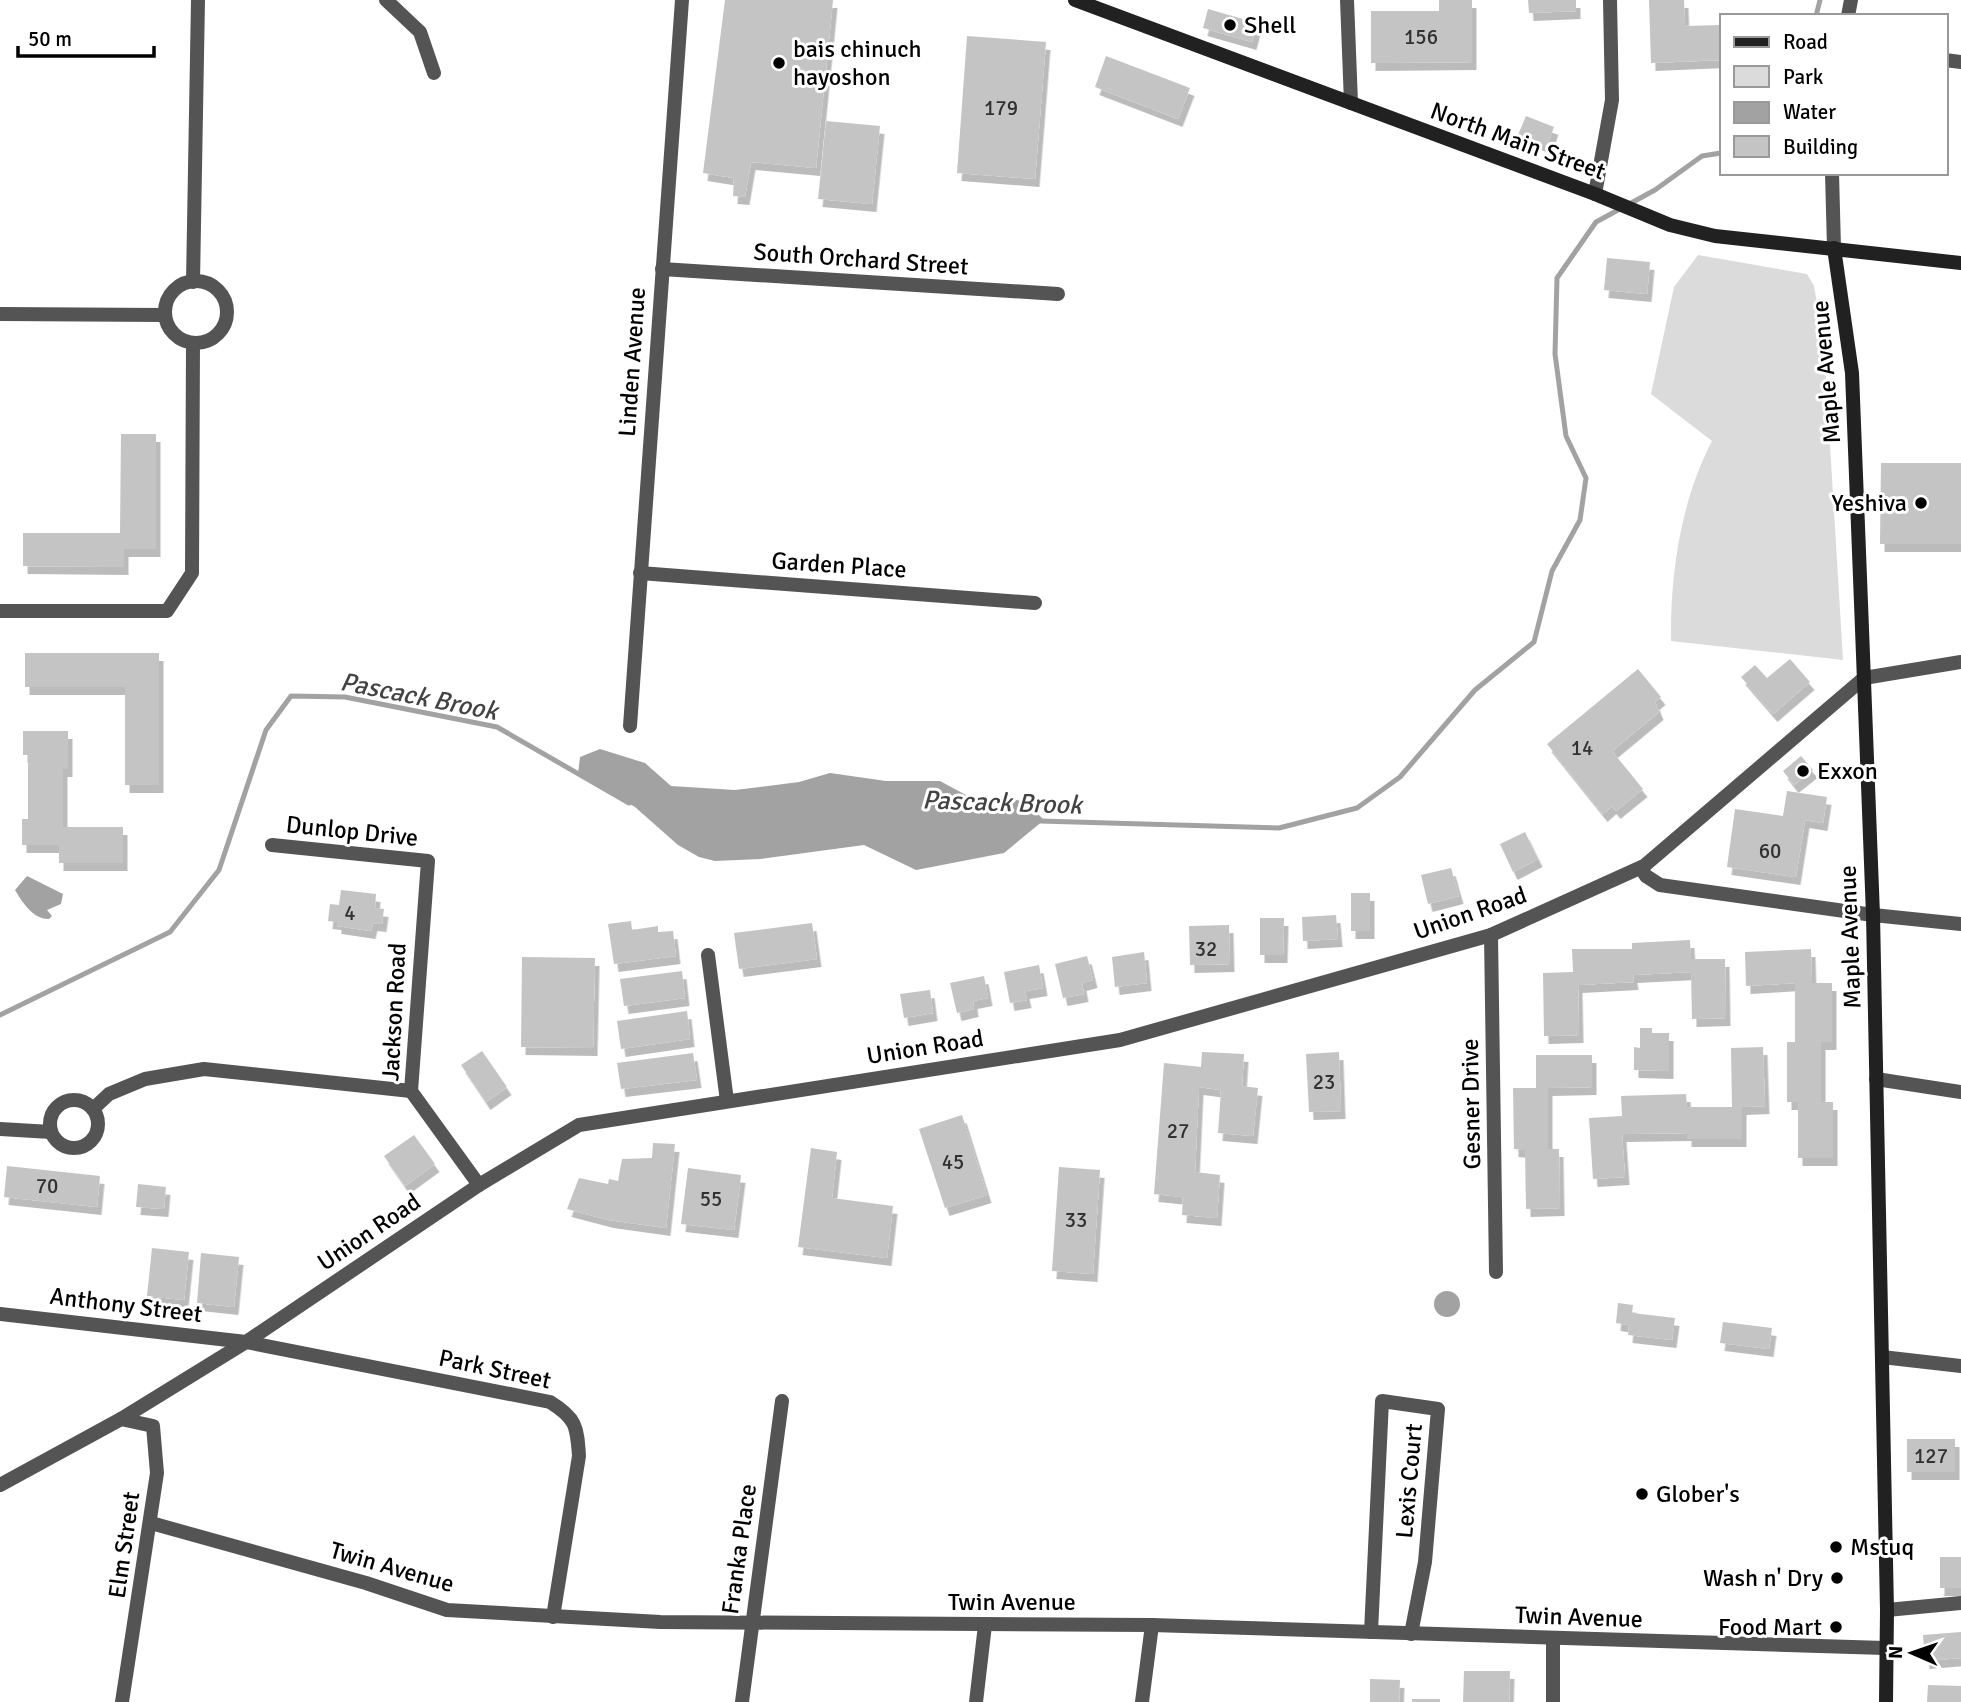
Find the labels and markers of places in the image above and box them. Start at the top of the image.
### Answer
place label: Shell [1244,10,1296,40]
marker: Shell [1222,17,1238,33]
place label: bais chinuch hayoshon [793,34,922,92]
marker: bais chinuch hayoshon [771,55,787,71]
place label: Yeshiva [1831,488,1907,518]
marker: Yeshiva [1913,495,1929,511]
place label: Exxon [1817,756,1878,786]
marker: Exxon [1795,763,1811,779]
place label: Glober's [1656,1479,1740,1509]
marker: Glober's [1634,1486,1650,1502]
place label: Mstuq [1850,1532,1914,1562]
marker: Mstuq [1828,1539,1844,1555]
place label: Wash n' Dry [1703,1563,1823,1593]
marker: Wash n' Dry [1829,1570,1845,1586]
place label: Food Mart [1718,1612,1822,1642]
marker: Food Mart [1828,1619,1844,1635]

